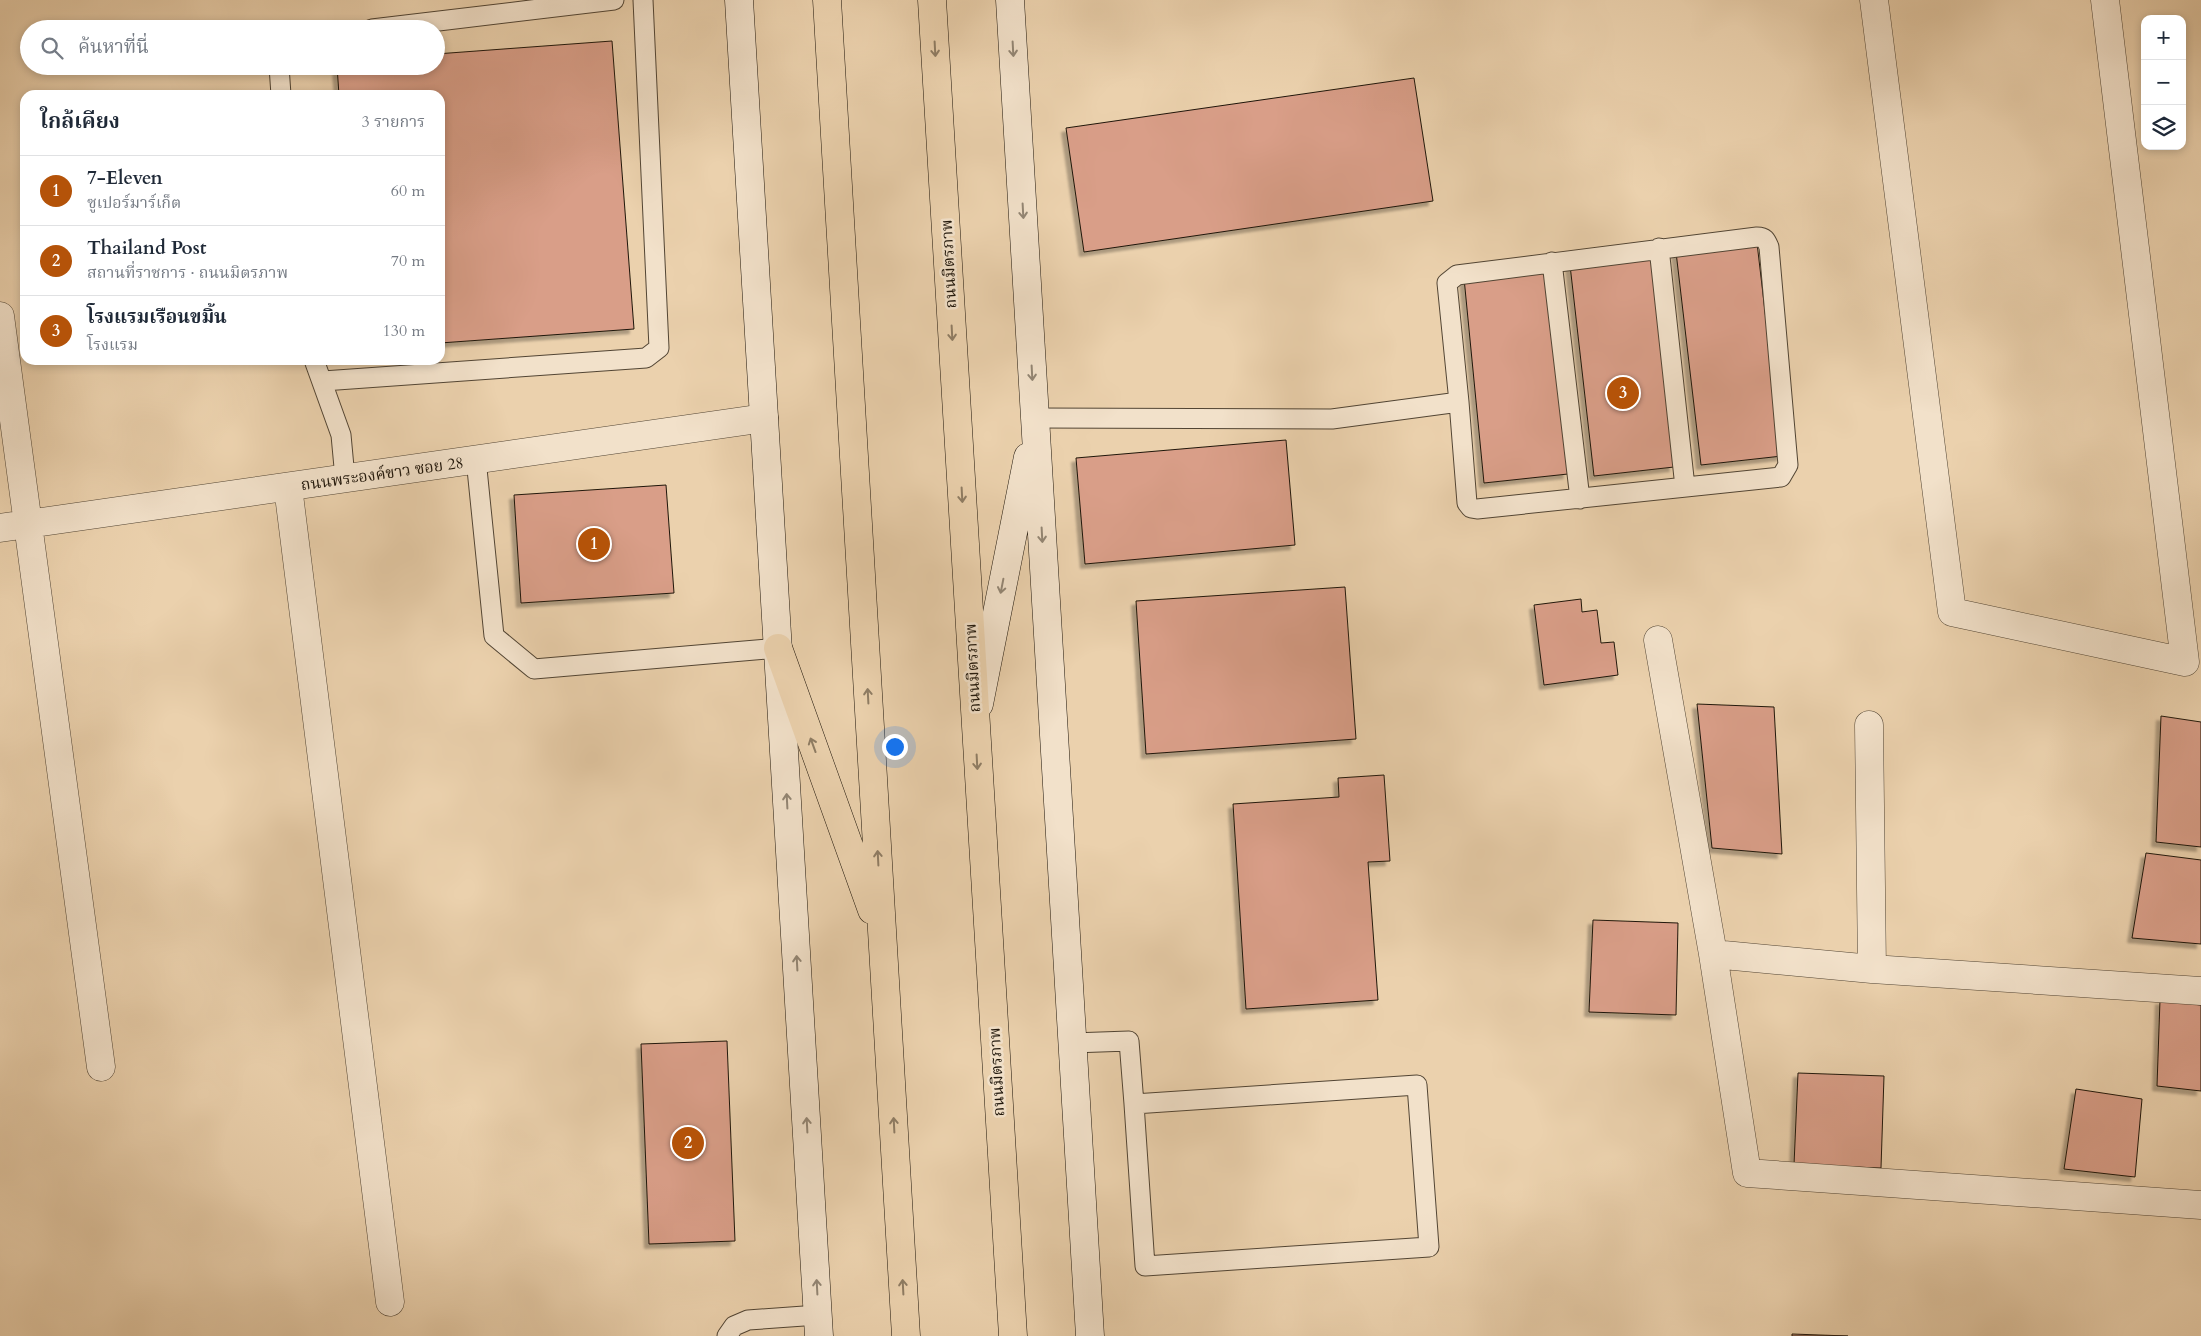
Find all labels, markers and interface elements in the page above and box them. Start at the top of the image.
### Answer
map controls [2141,15,2186,150]
button: + [2141,15,2186,60]
search box [20,20,445,75]
icon: search [38,34,66,62]
text: ค้นหาที่นี่ [78,34,149,60]
one-way arrow [931,40,940,56]
one-way arrow [1009,40,1018,56]
button: − [2141,60,2186,105]
button: layers [2141,105,2186,150]
text: ใกล้เคียง [40,107,120,136]
text: 3 รายการ [362,111,425,133]
text: 7-Eleven [87,165,163,191]
text: 1 [52,180,60,202]
text: 60 m [391,180,425,202]
text: ซูเปอร์มาร์เก็ต [87,192,181,214]
one-way arrow [1018,203,1027,219]
street label: ถนนมิตรภาพ [936,219,962,309]
text: Thailand Post [87,235,206,261]
text: 2 [52,250,60,272]
text: 70 m [391,250,425,272]
text: สถานที่ราชการ · ถนนมิตรภาพ [87,262,288,284]
text: โรงแรมเรือนขมิ้น [87,304,227,330]
text: 3 [52,320,60,342]
text: 130 m [383,320,425,342]
one-way arrow [948,325,957,341]
text: โรงแรม [87,334,138,356]
one-way arrow [1028,365,1037,381]
pin: 3 [1607,374,1639,412]
street label: ถนนพระองค์ขาว ซอย 28 [299,452,465,496]
one-way arrow [957,487,966,503]
pin: 1 [578,525,610,563]
one-way arrow [1038,527,1047,543]
one-way arrow [997,578,1006,594]
street label: ถนนมิตรภาพ [960,623,986,713]
one-way arrow [864,688,873,704]
your location [882,734,908,760]
one-way arrow [808,738,817,753]
one-way arrow [973,754,982,770]
one-way arrow [783,793,792,809]
one-way arrow [873,850,882,866]
one-way arrow [792,955,801,971]
street label: ถนนมิตรภาพ [984,1027,1010,1117]
one-way arrow [802,1117,811,1133]
one-way arrow [889,1117,898,1133]
pin: 2 [672,1124,704,1162]
one-way arrow [812,1280,821,1296]
one-way arrow [899,1280,908,1296]

